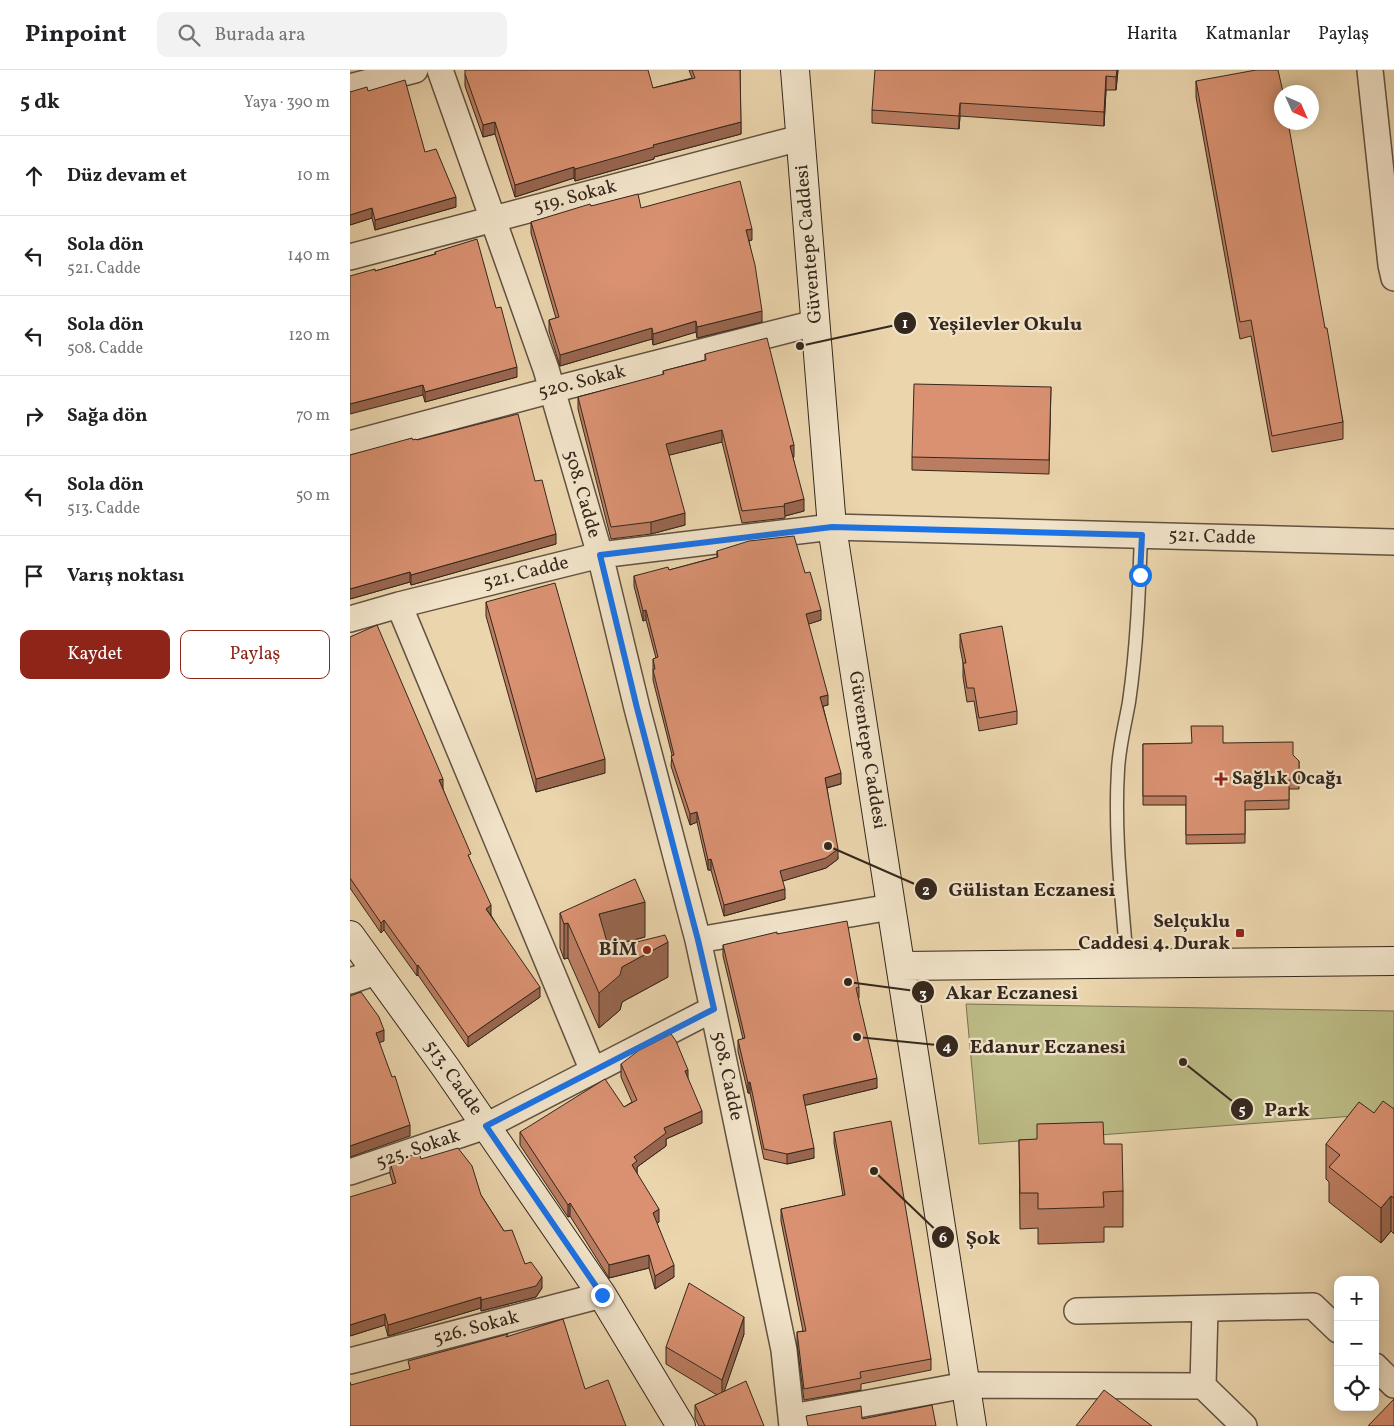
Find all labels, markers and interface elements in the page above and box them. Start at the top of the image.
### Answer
search box [157,12,507,57]
text: Pinpoint [25,18,127,52]
icon: search [175,21,203,49]
text: Burada ara [215,22,305,48]
text: Harita [1127,22,1178,47]
text: Katmanlar [1206,22,1290,47]
text: Paylaş [1318,22,1369,47]
north arrow [1274,85,1319,130]
text: 5 dk [20,88,60,117]
text: Yaya · 390 m [244,92,330,114]
icon: ahead [20,162,48,190]
text: Düz devam et [67,163,187,189]
street label: Güventepe Caddesi [789,163,829,325]
text: 10 m [297,165,330,187]
street label: 519. Sokak [530,173,620,221]
text: Sola dön [67,232,144,258]
icon: left [20,242,48,270]
text: 140 m [288,245,330,267]
text: 521. Cadde [67,258,141,280]
callout: Yeşilevler Okulu [893,305,1092,340]
text: Yeşilevler Okulu [928,311,1082,339]
text: Sola dön [67,312,144,338]
text: 1 [902,314,908,335]
icon: left [20,322,48,350]
text: 120 m [288,325,330,347]
text: 508. Cadde [67,338,143,360]
street label: 520. Sokak [535,359,629,405]
icon: right [20,402,48,430]
text: Sağa dön [67,403,147,429]
text: 70 m [296,405,330,427]
street label: 508. Cadde [557,447,607,541]
text: Sola dön [67,472,144,498]
icon: left [20,482,48,510]
text: 50 m [296,485,330,507]
text: 513. Cadde [67,498,140,520]
street label: 521. Cadde [1168,522,1256,552]
street label: 521. Cadde [480,550,572,596]
icon: arrive [20,562,48,590]
text: Varış noktası [67,563,184,589]
route start [1129,564,1152,587]
button: Kaydet [20,630,170,679]
button: Paylaş [180,630,330,679]
street label: Güventepe Caddesi [842,669,892,831]
place label: Sağlık Ocağı [1232,766,1343,792]
marker: Sağlık Ocağı [1214,772,1228,786]
callout: Gülistan Eczanesi [913,872,1125,907]
text: Gülistan Eczanesi [948,877,1116,905]
text: 2 [922,881,930,902]
place label: Selçuklu Caddesi 4. Durak [1078,909,1230,957]
marker: Selçuklu Caddesi 4. Durak [1234,927,1246,939]
place label: BİM [599,937,637,963]
marker: BİM [641,944,653,956]
callout: Akar Eczanesi [911,975,1089,1010]
text: Akar Eczanesi [946,980,1078,1008]
text: 3 [919,984,927,1005]
street label: 508. Cadde [705,1029,749,1123]
callout: Edanur Eczanesi [935,1029,1136,1064]
text: Edanur Eczanesi [970,1034,1126,1062]
street label: 513. Cadde [417,1035,489,1121]
text: 4 [942,1037,952,1058]
callout: Park [1230,1091,1320,1126]
text: Park [1264,1097,1310,1125]
text: 5 [1238,1100,1246,1121]
street label: 525. Sokak [372,1122,464,1176]
callout: Şok [930,1219,1010,1254]
text: Şok [966,1225,1000,1253]
text: 6 [939,1228,947,1249]
map controls [1334,1276,1379,1411]
button: + [1334,1276,1379,1321]
route end [591,1284,614,1307]
street label: 526. Sokak [430,1304,522,1352]
button: − [1334,1321,1379,1366]
button: locate [1334,1366,1379,1411]

